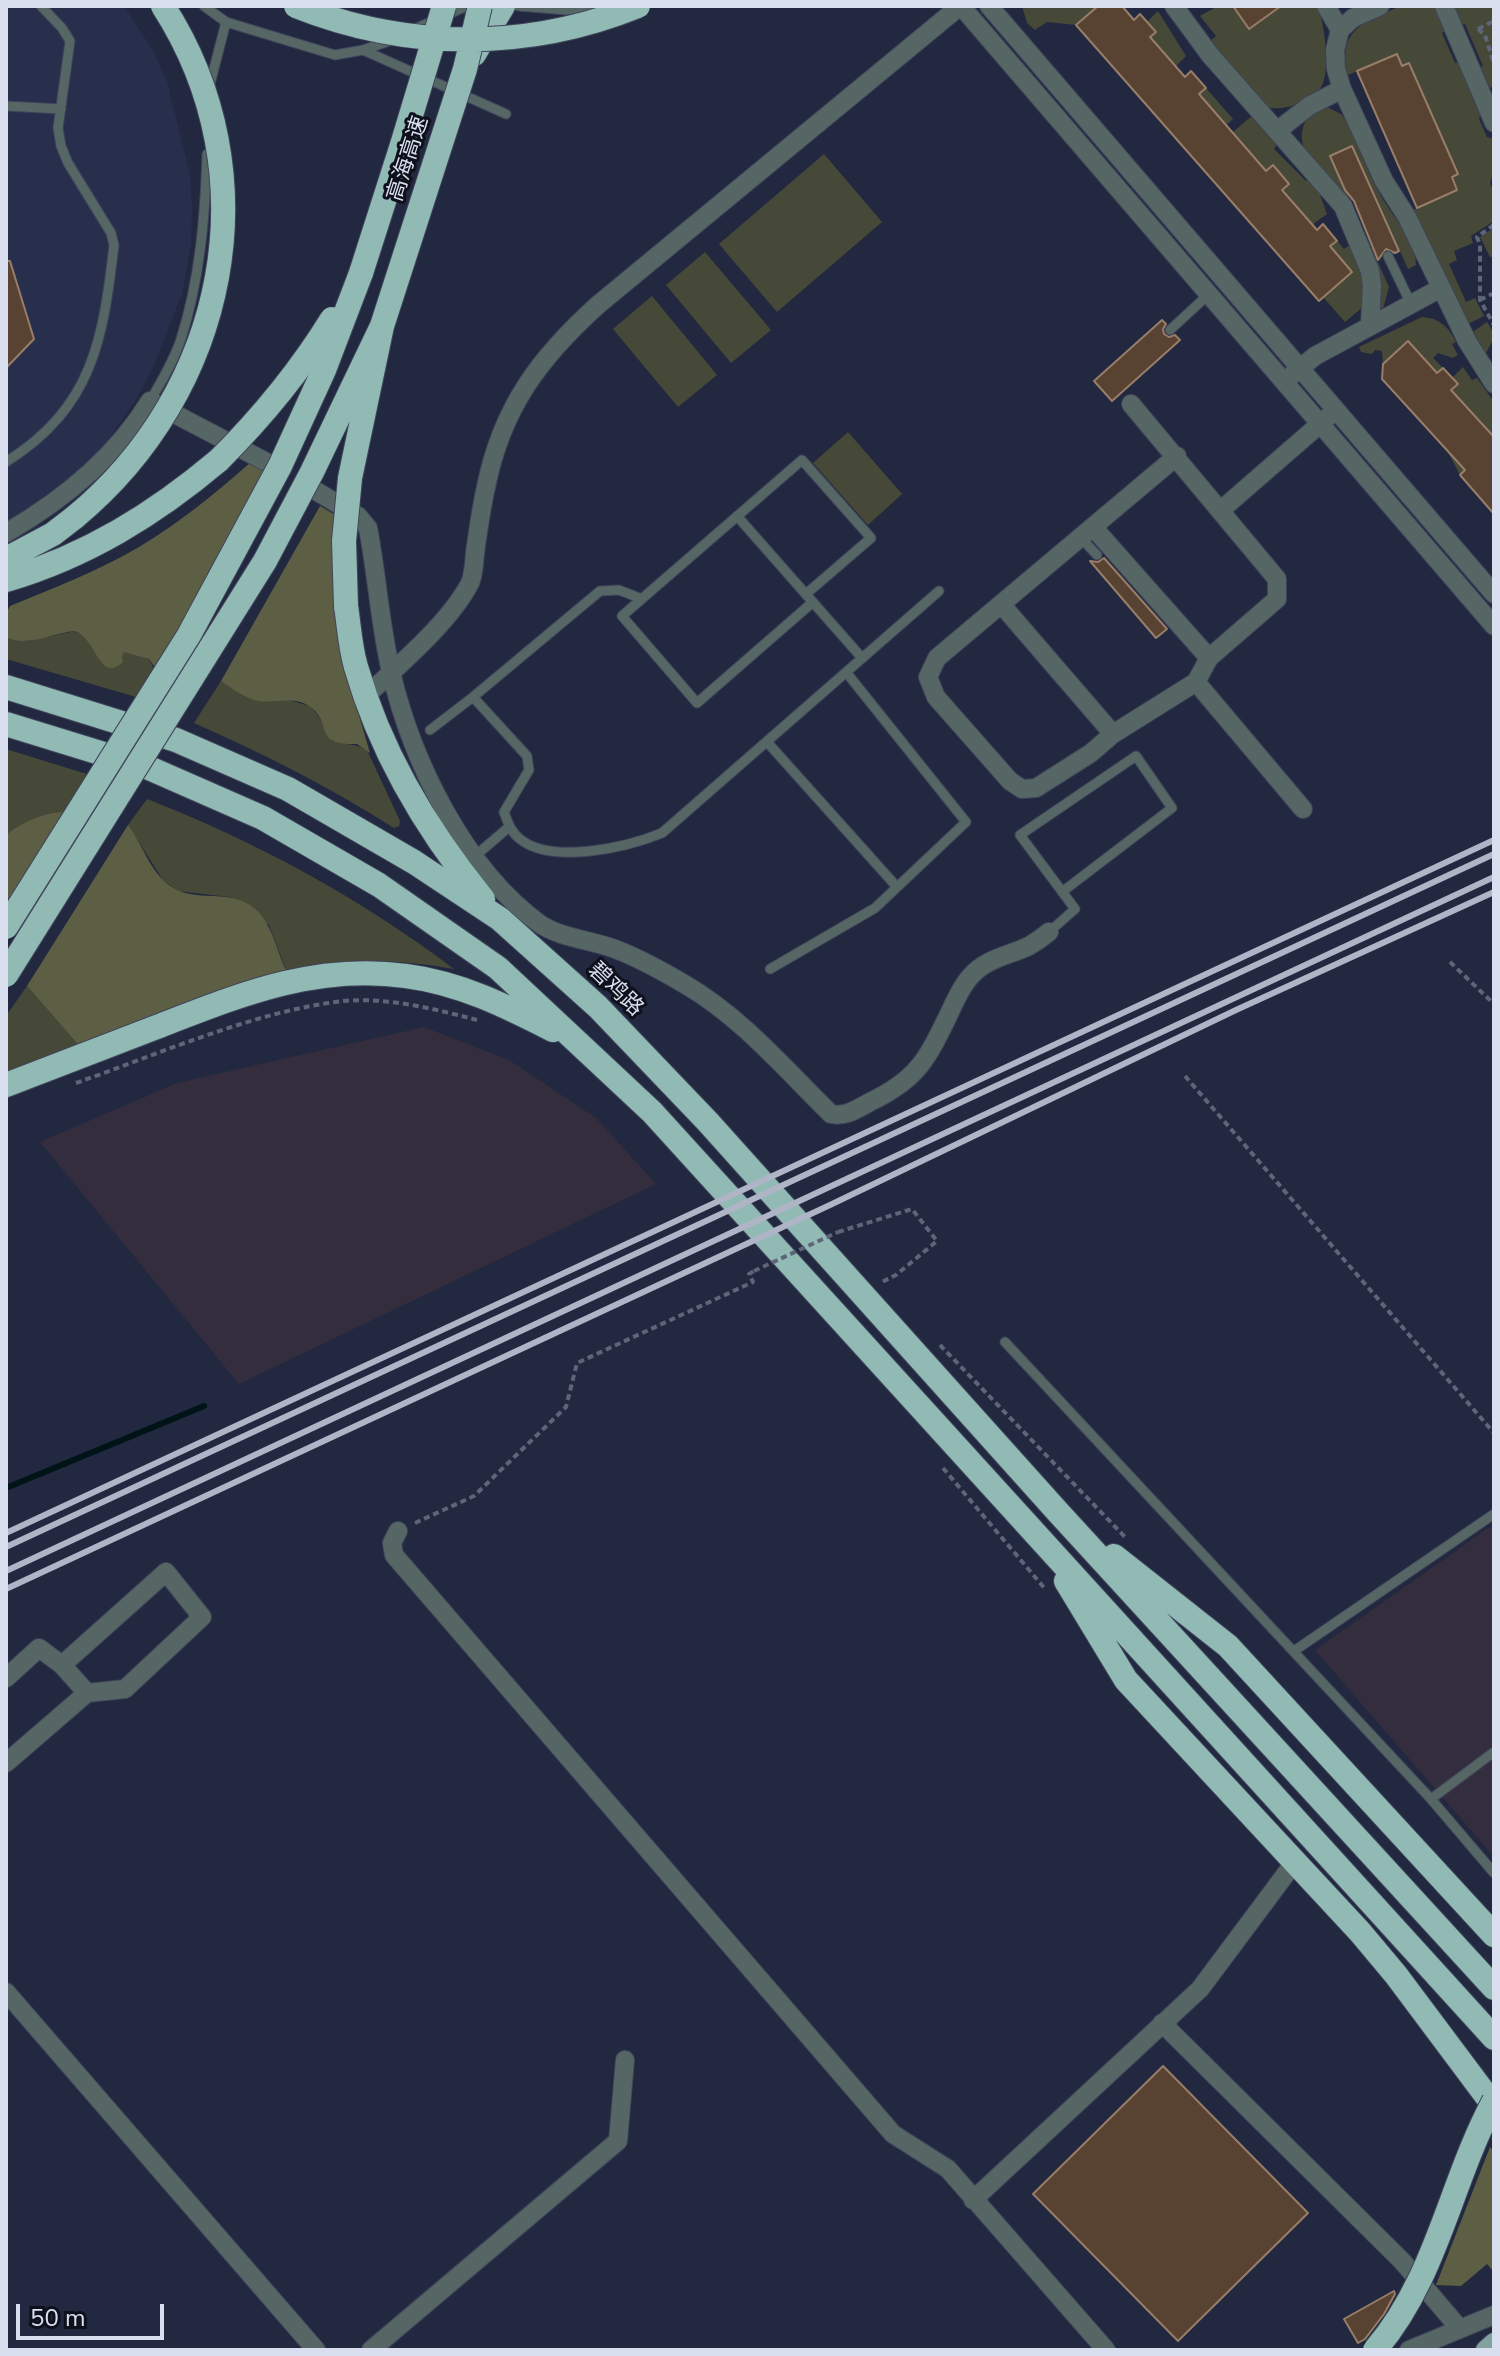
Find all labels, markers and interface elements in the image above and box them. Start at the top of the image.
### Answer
street label: 高海高速 [383,113,435,205]
street label: 碧鸡路 [582,958,648,1022]
scale bar [20,2288,168,2338]
text: 50 m [30,2302,86,2334]

